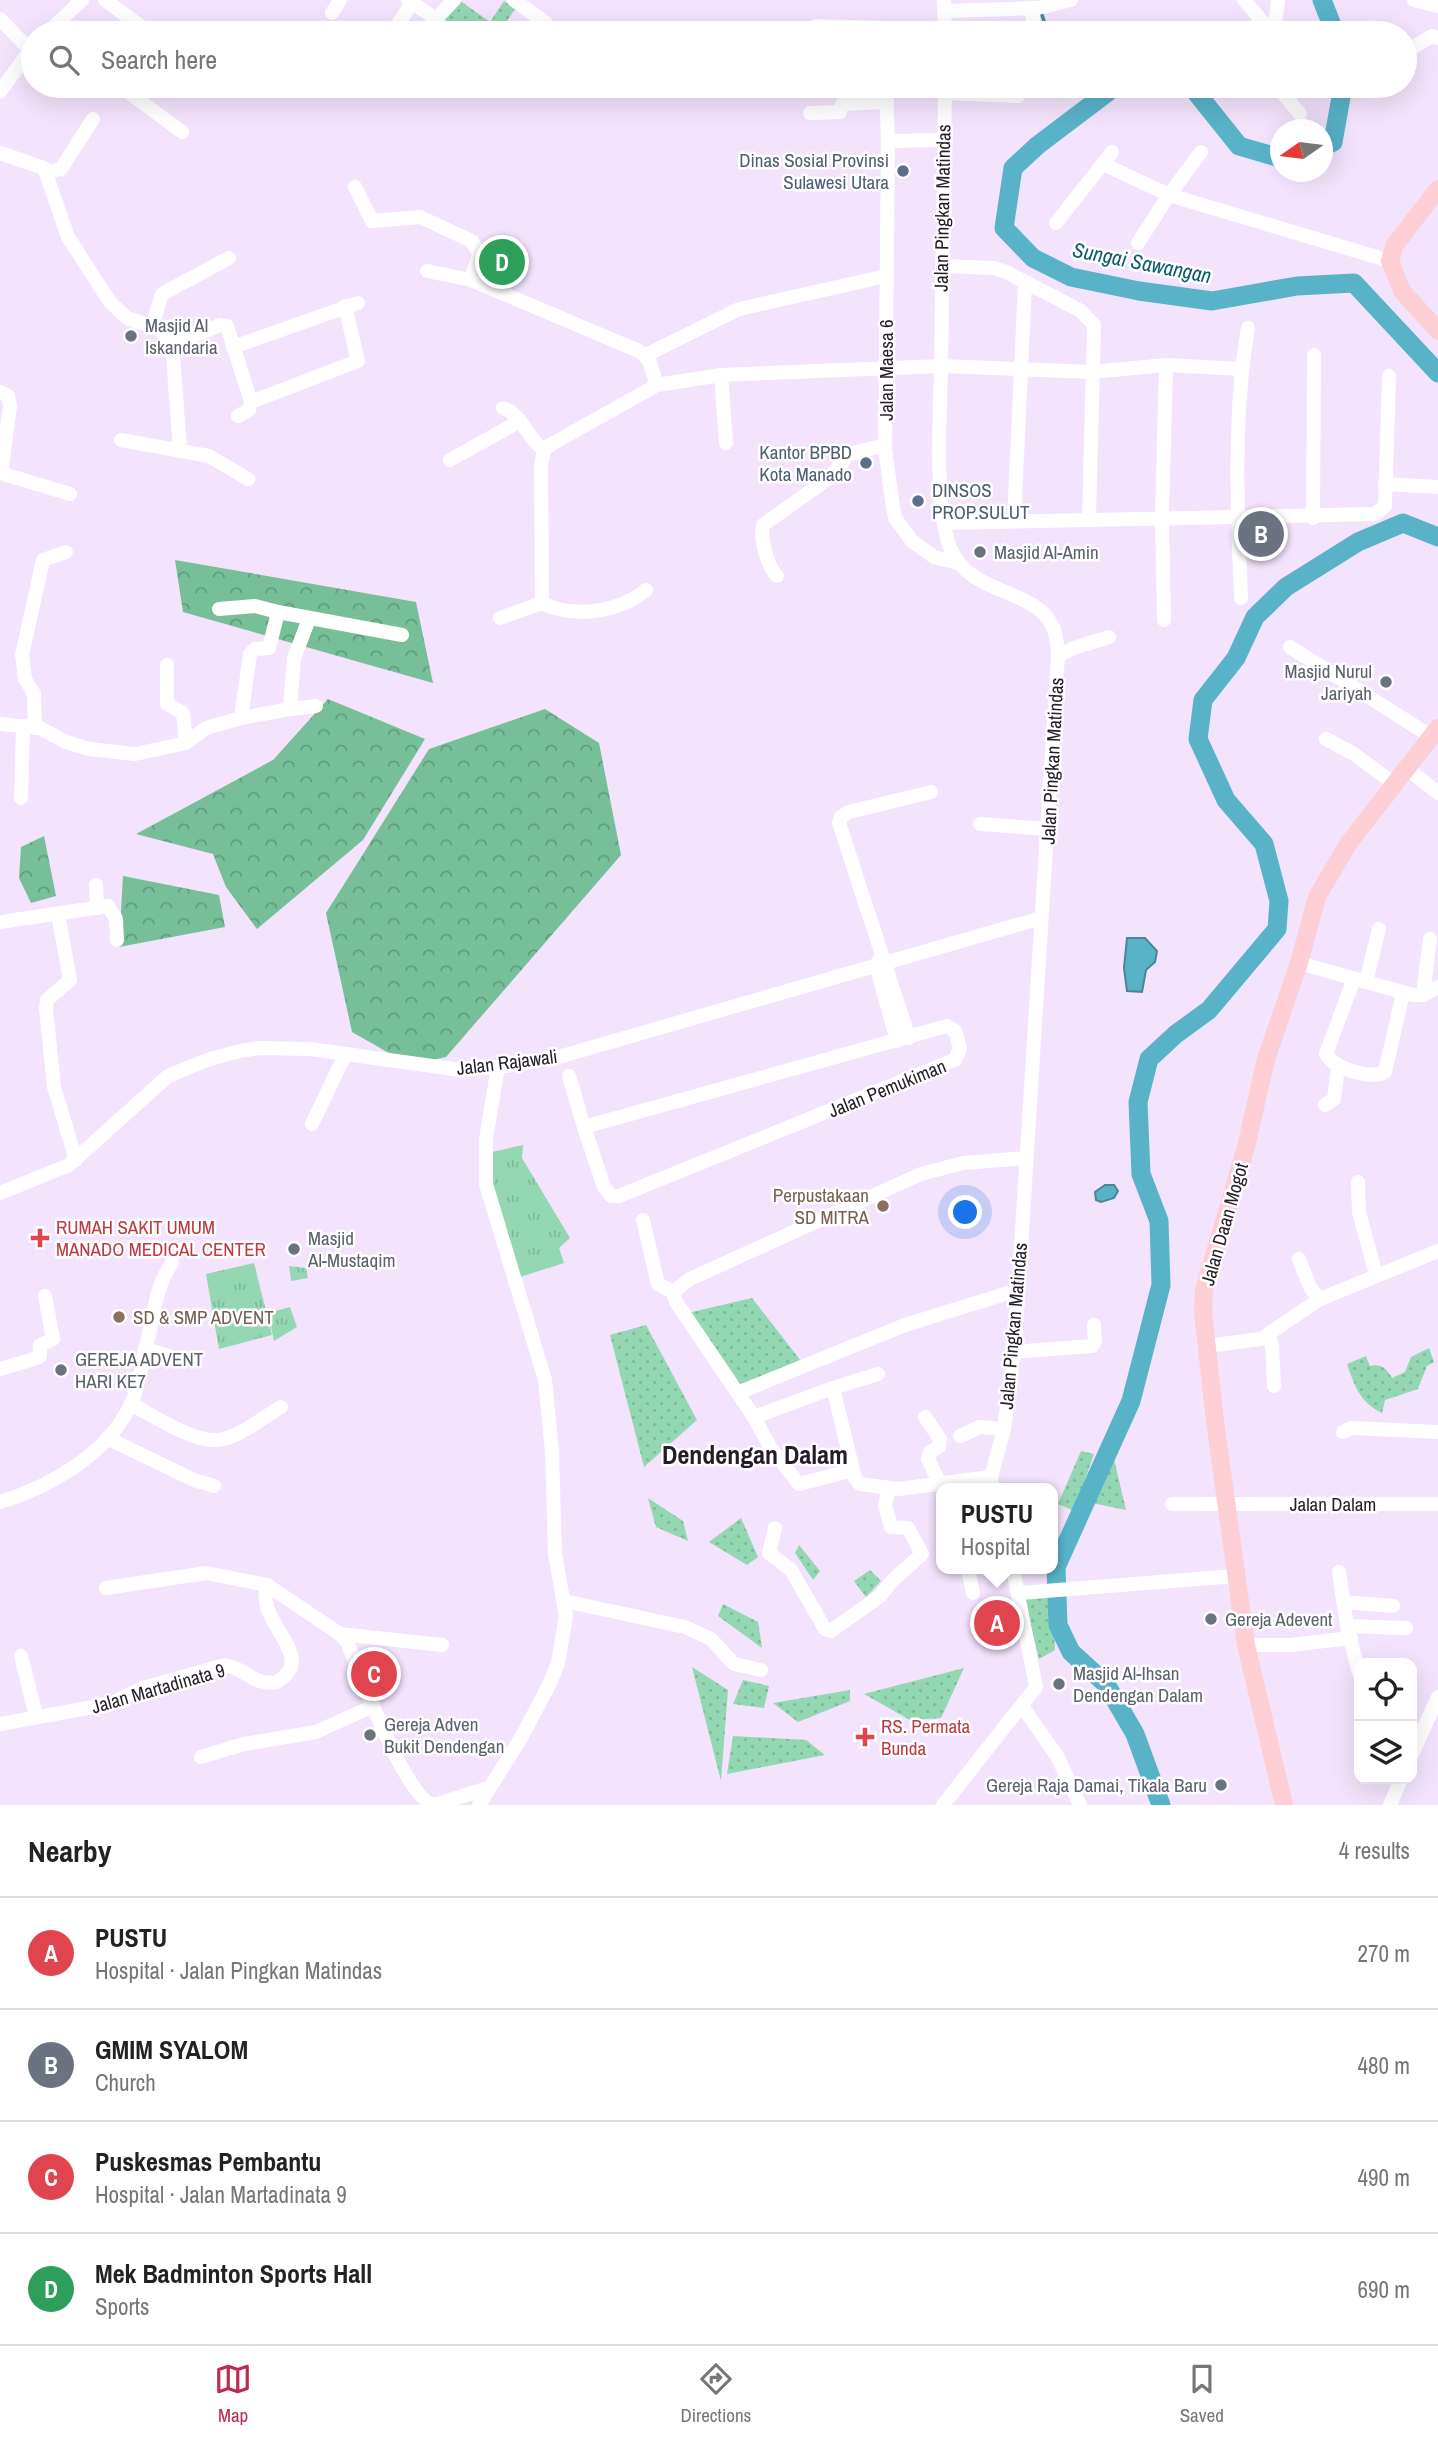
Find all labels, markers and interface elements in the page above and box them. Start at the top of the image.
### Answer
search box [21,21,1417,98]
icon: search [45,41,83,79]
text: Search here [101,42,217,77]
north arrow [1270,119,1333,182]
street label: Jalan Pingkan Matindas [928,124,956,292]
place label: Dinas Sosial Provinsi Sulawesi Utara [739,147,889,195]
marker: Dinas Sosial Provinsi Sulawesi Utara [895,163,911,179]
water label: Sungai Sawangan [1070,235,1214,290]
pin: D [479,236,525,288]
place label: Masjid Al Iskandaria [145,312,218,360]
street label: Jalan Maesa 6 [873,319,899,421]
marker: Masjid Al Iskandaria [123,328,139,344]
place label: Kantor BPBD Kota Manado [759,439,852,487]
marker: Kantor BPBD Kota Manado [858,455,874,471]
place label: DINSOS PROP.SULUT [932,477,1030,525]
marker: DINSOS PROP.SULUT [910,493,926,509]
pin: B [1238,508,1284,560]
place label: Masjid Al-Amin [994,539,1099,565]
marker: Masjid Al-Amin [972,544,988,560]
place label: Masjid Nurul Jariyah [1285,658,1372,706]
marker: Masjid Nurul Jariyah [1378,674,1394,690]
street label: Jalan Pingkan Matindas [1035,677,1069,845]
street label: Jalan Rajawali [455,1043,559,1081]
street label: Jalan Pemukiman [824,1053,950,1123]
street label: Jalan Daan Mogot [1194,1159,1254,1288]
place label: Perpustakaan SD MITRA [773,1182,870,1230]
your location [948,1195,982,1229]
marker: Perpustakaan SD MITRA [875,1198,891,1214]
place label: RUMAH SAKIT UMUM MANADO MEDICAL CENTER [56,1214,266,1262]
place label: Masjid Al-Mustaqim [307,1225,395,1273]
marker: RUMAH SAKIT UMUM MANADO MEDICAL CENTER [30,1228,50,1248]
marker: Masjid Al-Mustaqim [286,1241,302,1257]
street label: Jalan Pingkan Matindas [993,1241,1033,1410]
place label: SD & SMP ADVENT [133,1304,274,1330]
marker: SD & SMP ADVENT [111,1309,127,1325]
place label: GEREJA ADVENT HARI KE7 [75,1346,204,1394]
marker: GEREJA ADVENT HARI KE7 [53,1362,69,1378]
district label: Dendengan Dalam [662,1437,848,1472]
popup [936,1483,1058,1574]
street label: Jalan Dalam [1290,1491,1376,1517]
text: PUSTU [961,1496,1033,1531]
text: Hospital [961,1531,1030,1562]
pin: A [974,1597,1020,1649]
place label: Gereja Adevent [1225,1606,1333,1632]
marker: Gereja Adevent [1203,1611,1219,1627]
pin: C [351,1648,397,1700]
street label: Jalan Martadinata 9 [88,1657,228,1719]
map controls [1354,1658,1417,1784]
button: locate [1354,1658,1417,1721]
place label: Masjid Al-Ihsan Dendengan Dalam [1073,1660,1203,1708]
marker: Masjid Al-Ihsan Dendengan Dalam [1051,1676,1067,1692]
place label: Gereja Adven Bukit Dendengan [384,1711,504,1759]
place label: RS. Permata Bunda [881,1713,971,1761]
button: layers [1354,1721,1417,1784]
marker: Gereja Adven Bukit Dendengan [362,1727,378,1743]
marker: RS. Permata Bunda [855,1727,875,1747]
place label: Gereja Raja Damai, Tikala Baru [986,1772,1207,1798]
marker: Gereja Raja Damai, Tikala Baru [1213,1777,1229,1793]
text: Nearby [28,1831,111,1871]
text: 4 results [1339,1835,1410,1866]
text: PUSTU [95,1920,167,1955]
text: A [44,1938,58,1969]
text: 270 m [1358,1938,1410,1969]
text: Hospital · Jalan Pingkan Matindas [95,1955,382,1986]
text: GMIM SYALOM [95,2032,248,2067]
text: B [44,2050,58,2081]
text: 480 m [1358,2050,1410,2081]
text: Church [95,2067,156,2098]
text: Puskesmas Pembantu [95,2144,321,2179]
text: C [44,2162,58,2193]
text: 490 m [1358,2162,1410,2193]
text: Hospital · Jalan Martadinata 9 [95,2179,347,2210]
text: Mek Badminton Sports Hall [95,2256,372,2291]
text: D [44,2274,58,2305]
text: 690 m [1358,2274,1410,2305]
text: Sports [95,2291,150,2322]
tab: Map [214,2360,252,2428]
tab: Directions [680,2360,751,2428]
tab: Saved [1180,2360,1224,2428]

